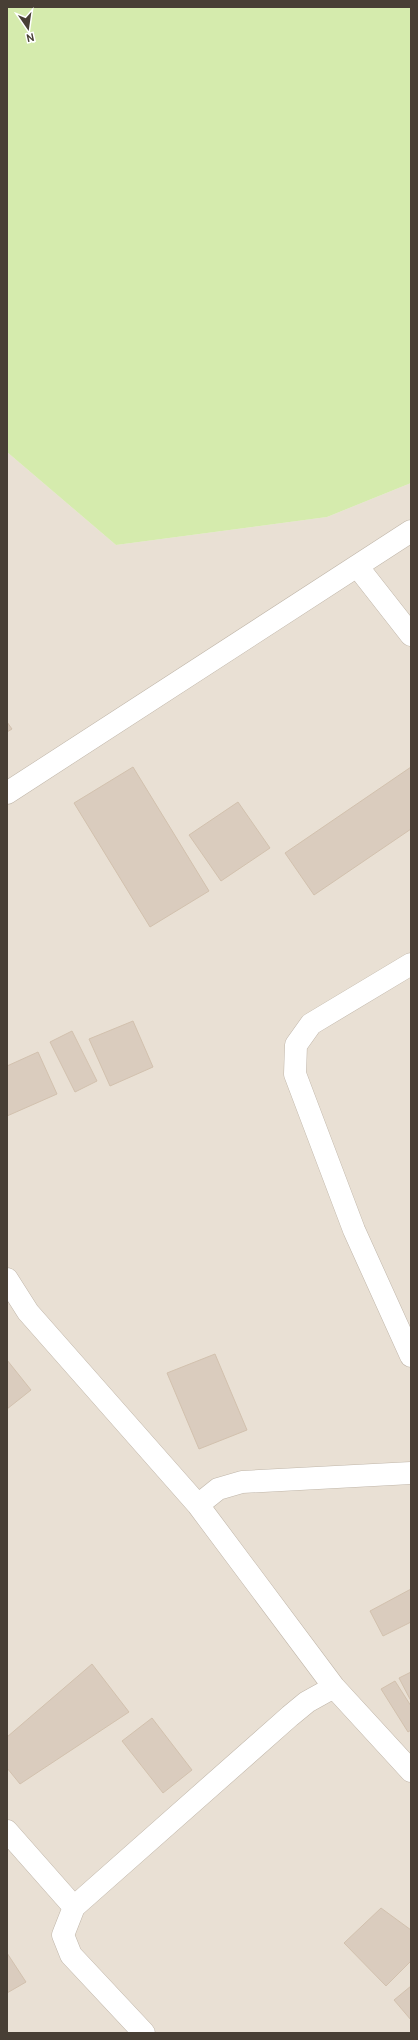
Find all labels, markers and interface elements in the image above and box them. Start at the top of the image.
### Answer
north arrow [8,8,48,48]
text: N [25,30,36,45]

